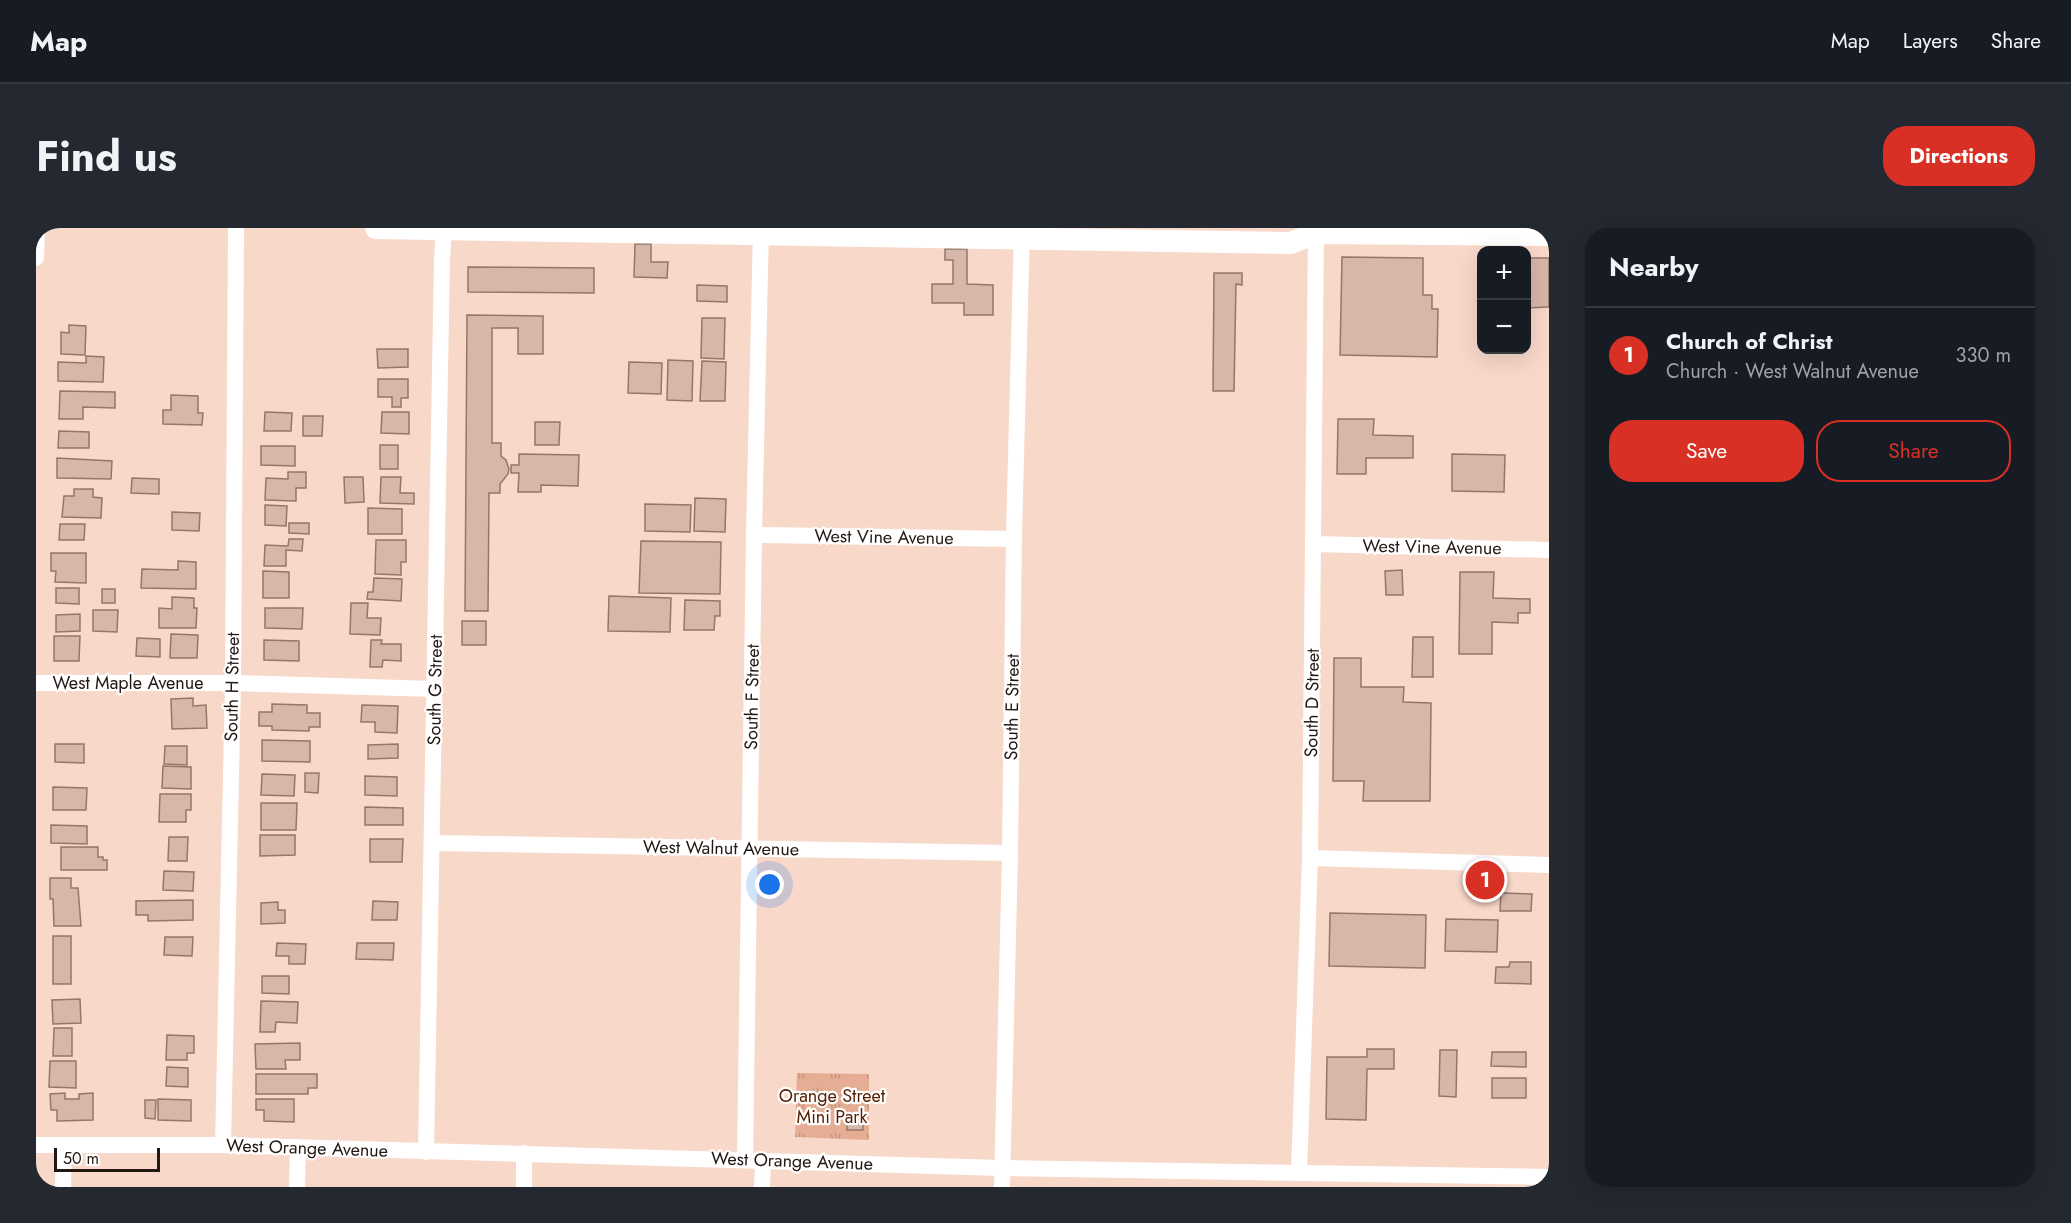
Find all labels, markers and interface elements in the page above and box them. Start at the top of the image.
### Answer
text: Map [30,21,87,62]
text: Map [1831,26,1870,56]
text: Layers [1903,26,1958,56]
text: Share [1991,26,2041,56]
text: Find us [36,126,177,187]
button: Directions [1883,126,2035,186]
map controls [1477,246,1531,354]
button: + [1477,246,1531,300]
text: Nearby [1609,248,1698,286]
button: − [1477,300,1531,354]
text: Church of Christ [1666,325,1833,357]
text: 1 [1623,341,1634,370]
text: 330 m [1956,341,2011,370]
text: Church · West Walnut Avenue [1666,357,1919,386]
button: Save [1609,420,1804,482]
button: Share [1816,420,2011,482]
street label: West Vine Avenue [814,523,954,551]
street label: West Vine Avenue [1362,533,1502,561]
street label: South H Street [218,631,246,742]
street label: South G Street [421,634,449,746]
street label: South F Street [738,643,766,750]
street label: South D Street [1298,648,1326,758]
street label: South E Street [998,653,1026,761]
street label: West Maple Avenue [52,670,204,696]
street label: West Walnut Avenue [643,834,799,862]
pin: 1 [1466,858,1504,902]
your location [755,870,784,899]
park label: Orange Street Mini Park [779,1083,886,1130]
street label: West Orange Avenue [226,1132,388,1164]
scale bar [54,1145,160,1172]
street label: West Orange Avenue [711,1145,873,1177]
text: 50 m [63,1147,99,1170]

